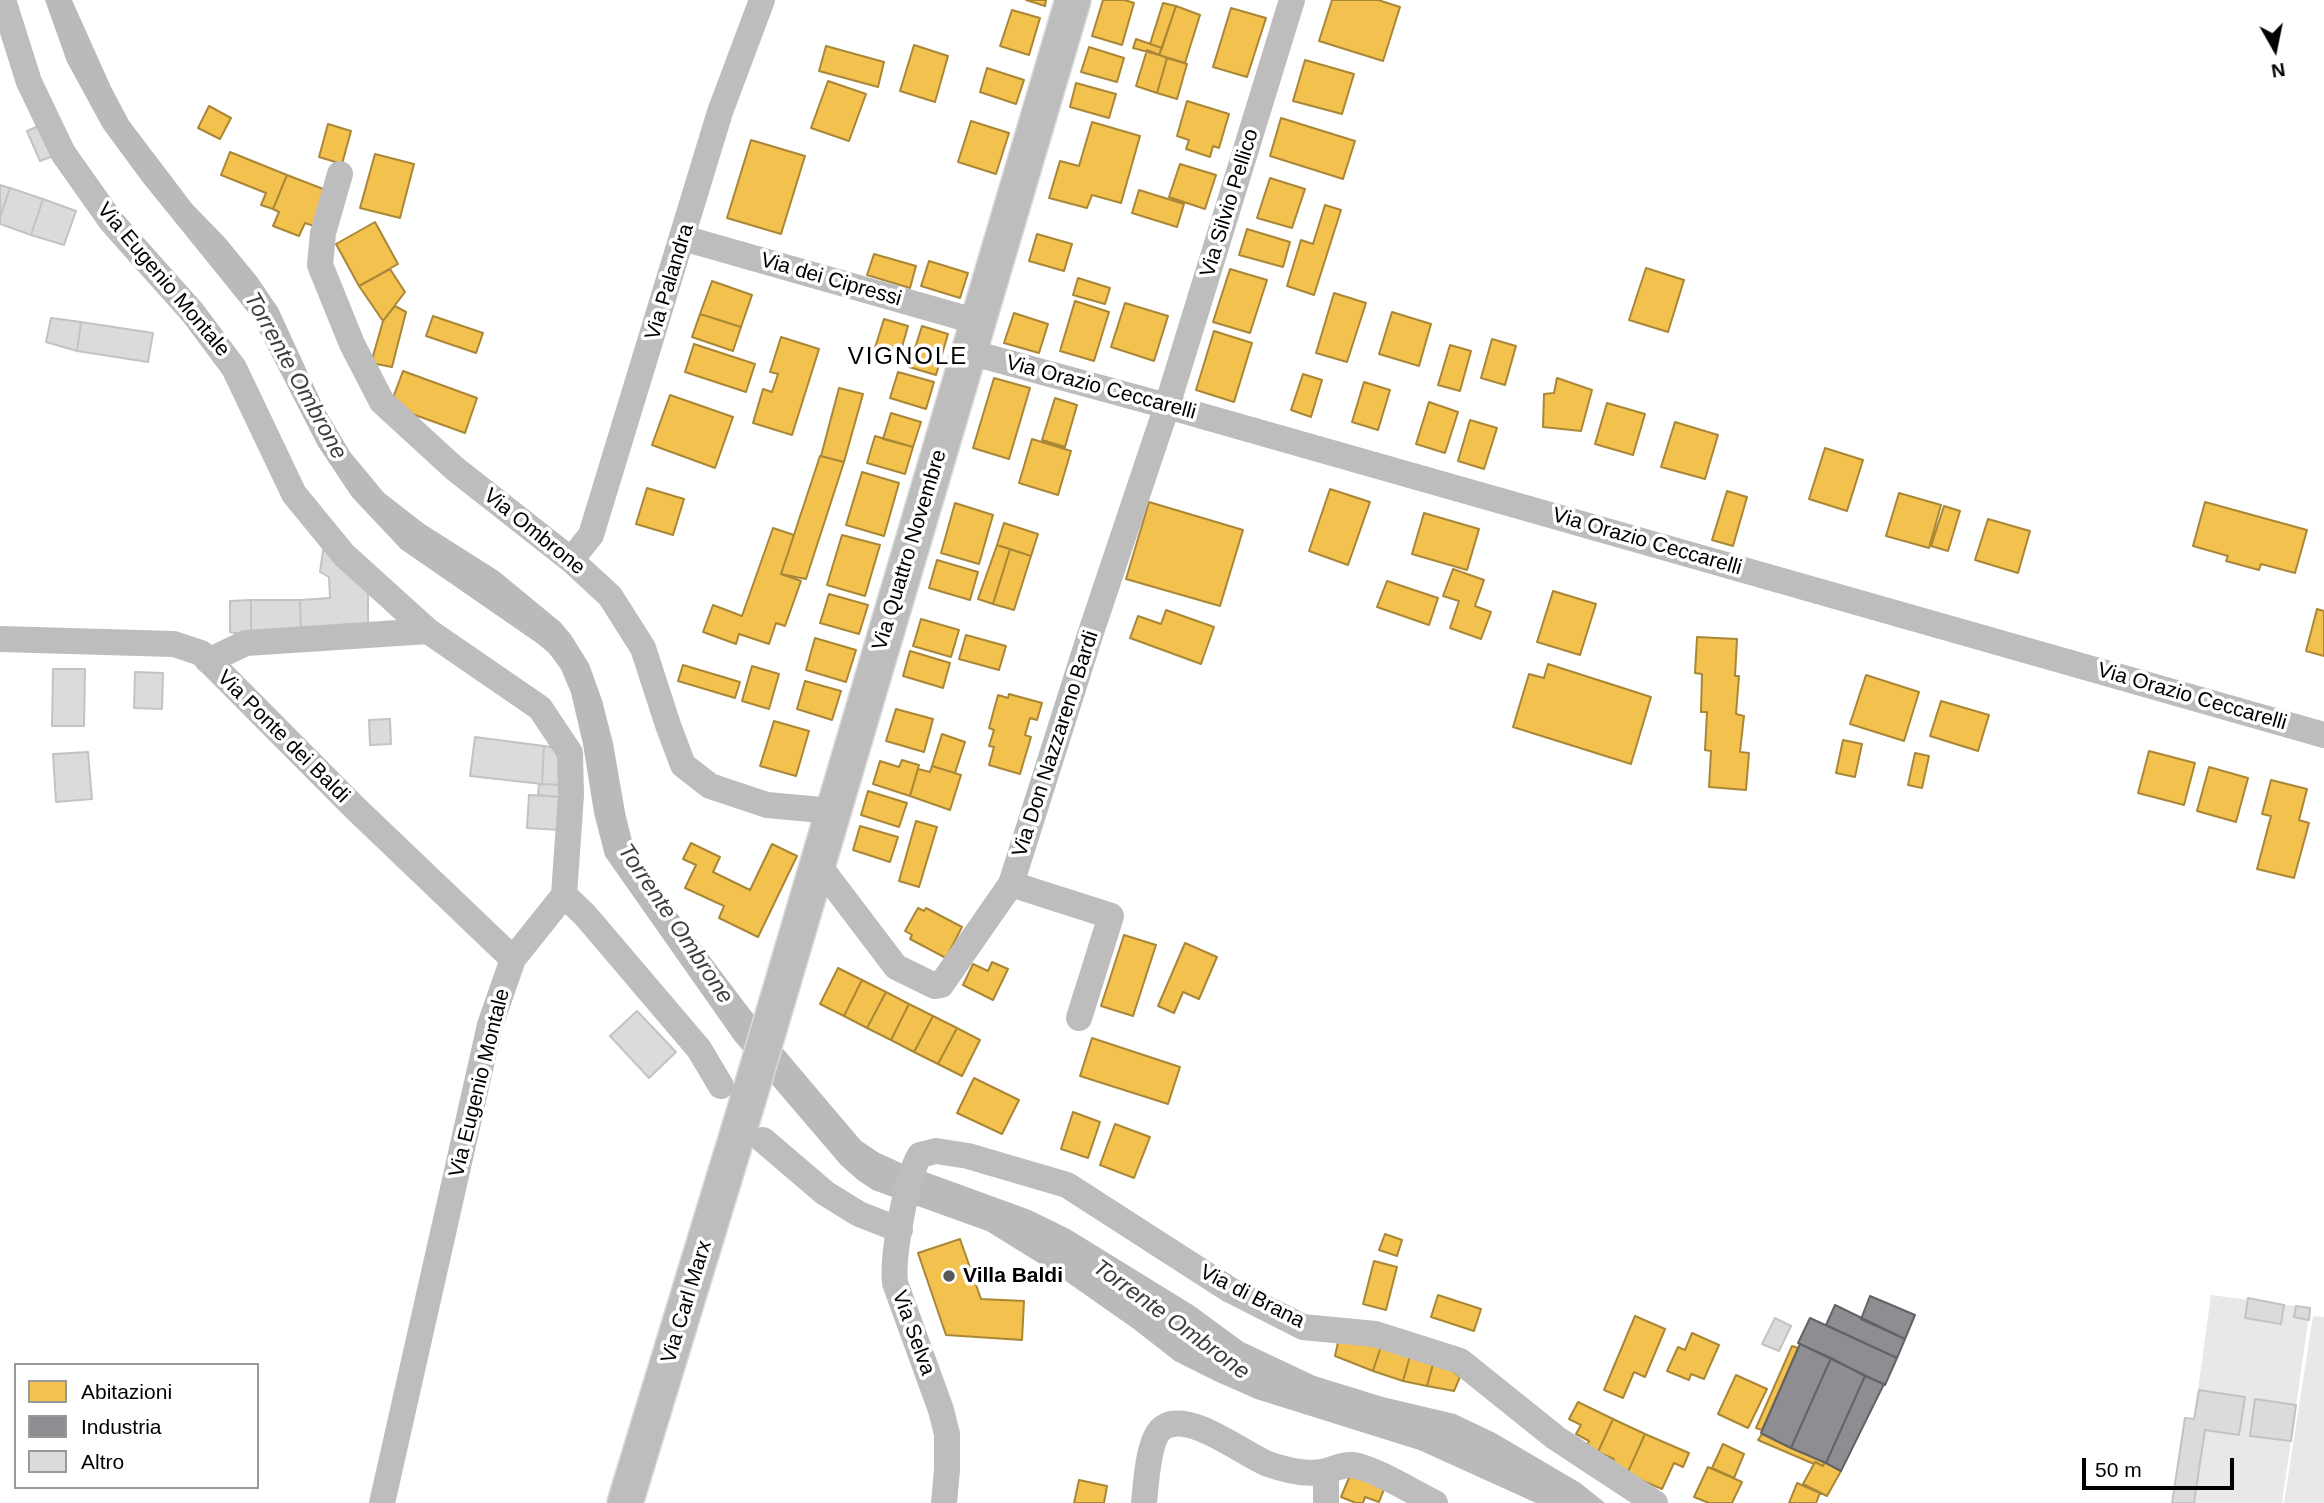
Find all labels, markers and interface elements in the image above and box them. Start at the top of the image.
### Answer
north arrow [2240,14,2310,84]
text: N [2270,59,2287,82]
street label: Via Silvio Pellico [1195,126,1265,280]
street label: Via Eugenio Montale [91,198,235,362]
street label: Via Palandra [640,221,700,343]
street label: Via dei Cipressi [758,248,904,312]
water label: Torrente Ombrone [238,287,352,465]
district label: VIGNOLE [849,343,967,371]
street label: Via Orazio Ceccarelli [1003,351,1199,425]
street label: Via Quattro Novembre [867,447,953,653]
street label: Via Ombrone [478,483,590,581]
street label: Via Orazio Ceccarelli [1549,503,1745,581]
street label: Via Don Nazzareno Bardi [1007,628,1105,860]
street label: Via Orazio Ceccarelli [2094,658,2290,736]
street label: Via Ponte dei Baldi [211,665,355,809]
water label: Torrente Ombrone [611,839,739,1009]
street label: Via Eugenio Montale [444,986,516,1180]
street label: Via Carl Marx [656,1238,718,1366]
water label: Torrente Ombrone [1087,1254,1255,1386]
street label: Via di Brana [1195,1260,1309,1334]
place label: Villa Baldi [963,1263,1063,1289]
marker: Villa Baldi [941,1268,957,1284]
street label: Via Selva [886,1287,940,1379]
legend [14,1363,259,1489]
text: Abitazioni [81,1380,172,1403]
text: Industria [81,1415,162,1438]
scale bar [2086,1444,2238,1488]
text: Altro [81,1450,124,1473]
text: 50 m [2095,1458,2142,1481]

